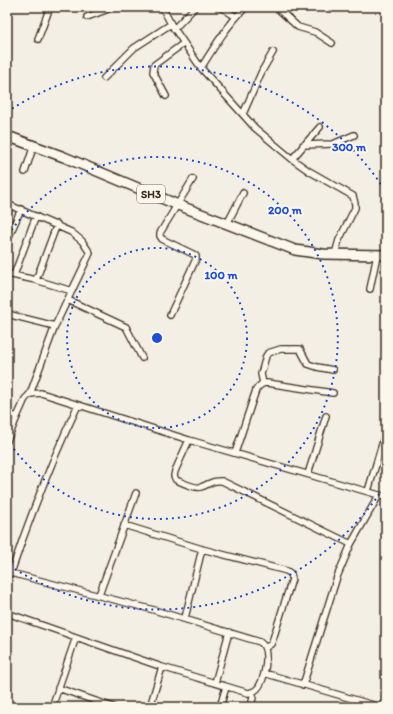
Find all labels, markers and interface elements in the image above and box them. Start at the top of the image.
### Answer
text: 300 m [332,140,367,154]
road number: SH3 [137,185,165,203]
text: 200 m [268,203,303,217]
text: 100 m [204,268,238,282]
centre of rings [150,331,164,345]

